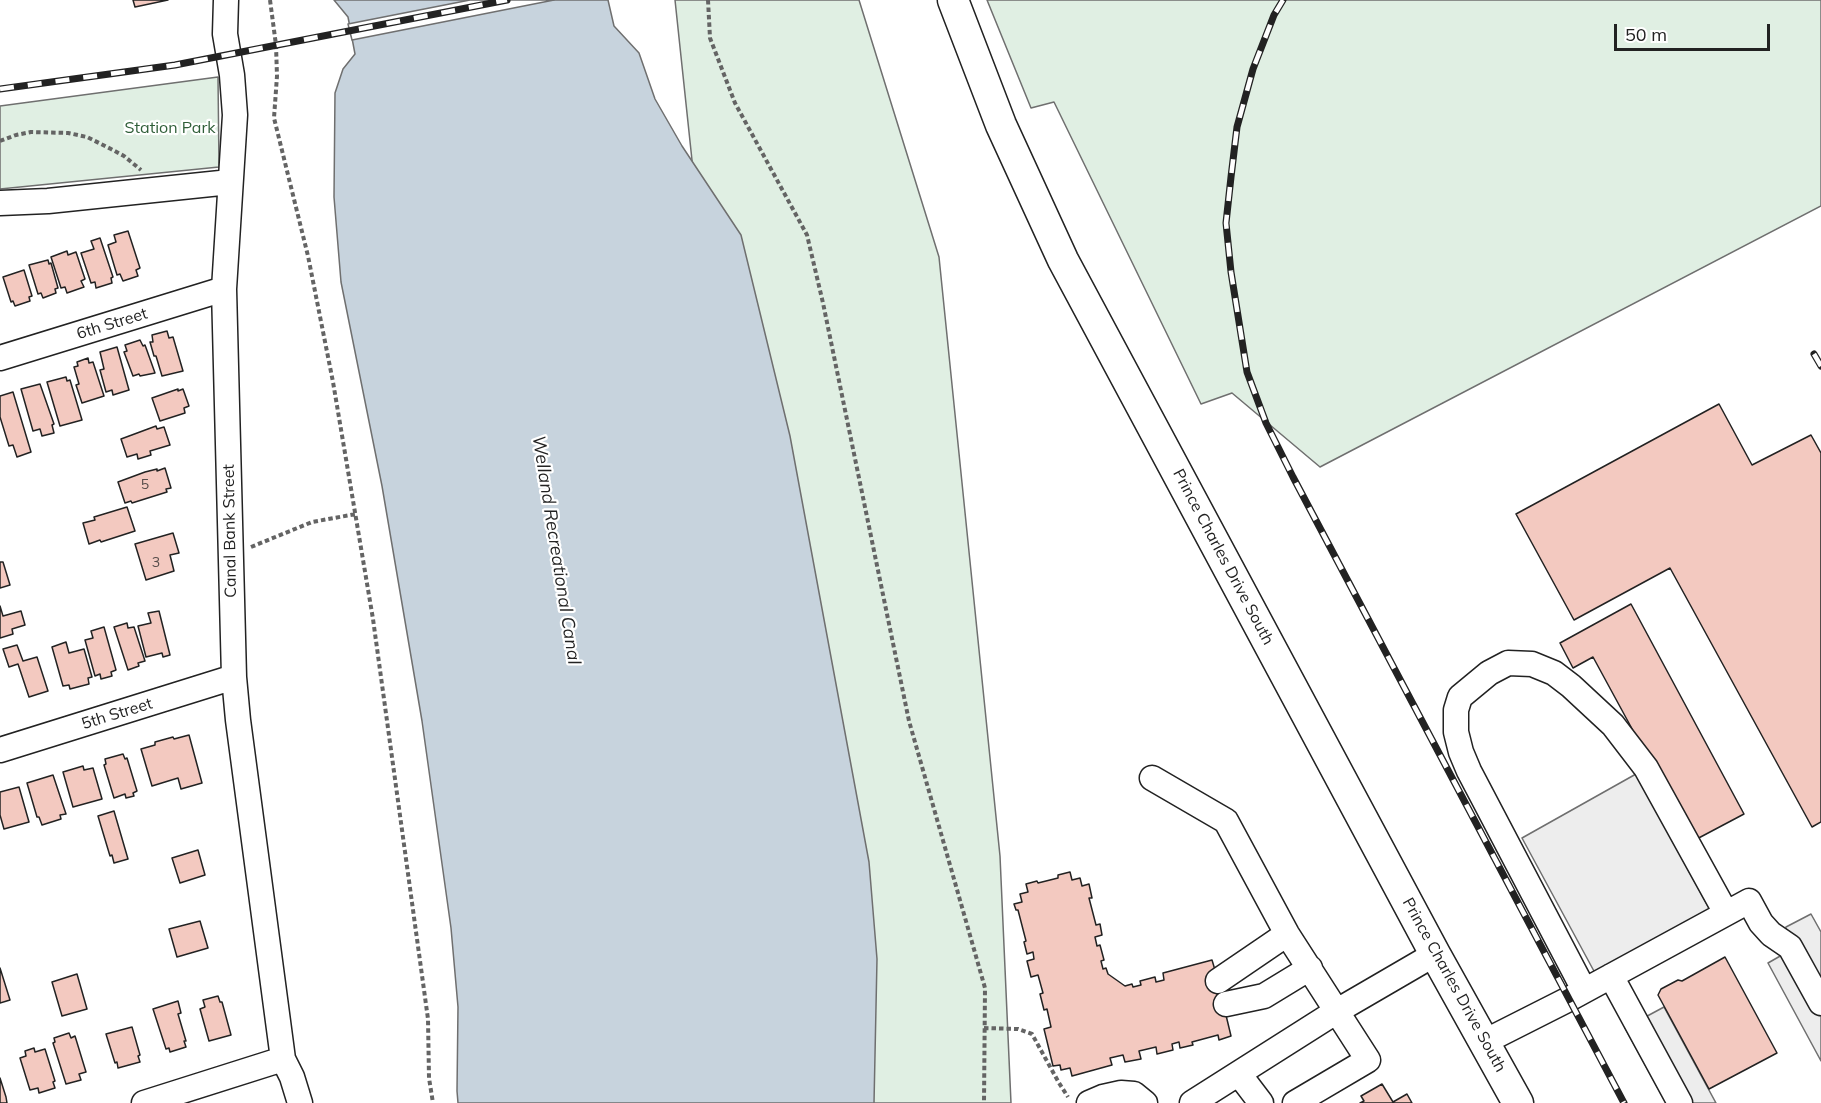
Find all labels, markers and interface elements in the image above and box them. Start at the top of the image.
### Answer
scale bar [1617,12,1773,50]
text: 50 m [1625,23,1667,46]
park label: Station Park [125,118,215,138]
street label: 6th Street [74,304,150,344]
water label: Welland Recreational Canal [527,434,585,666]
street label: Canal Bank Street [219,464,241,598]
street label: Prince Charles Drive South [1168,466,1278,648]
house number: 5 [141,477,149,493]
house number: 3 [152,555,160,571]
street label: 5th Street [79,694,155,734]
street label: Prince Charles Drive South [1398,894,1510,1076]

